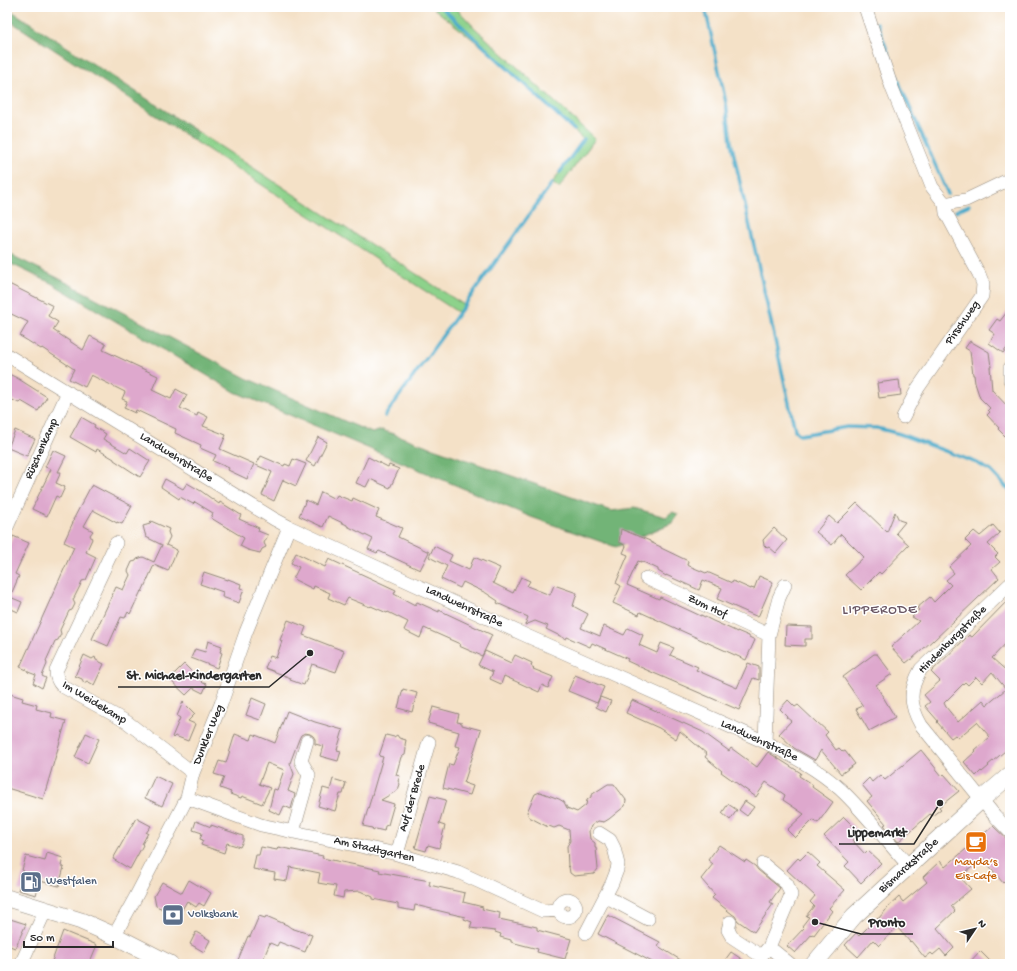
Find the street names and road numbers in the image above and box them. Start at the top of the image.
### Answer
street label: Pirschweg [942,298,983,349]
street label: Rüschenkamp [22,416,62,482]
street label: Landwehrstraße [137,430,216,487]
street label: Landwehrstraße [423,583,506,631]
street label: Zum Hof [685,592,730,623]
street label: Hindenburgstraße [916,602,991,677]
street label: Im Weidekamp [59,678,129,728]
street label: Dunkler Weg [190,703,227,768]
street label: Landwehrstraße [718,717,801,765]
street label: Auf der Brede [397,762,430,833]
street label: Am Stadtgarten [332,834,416,866]
street label: Bismarckstraße [875,835,942,897]

